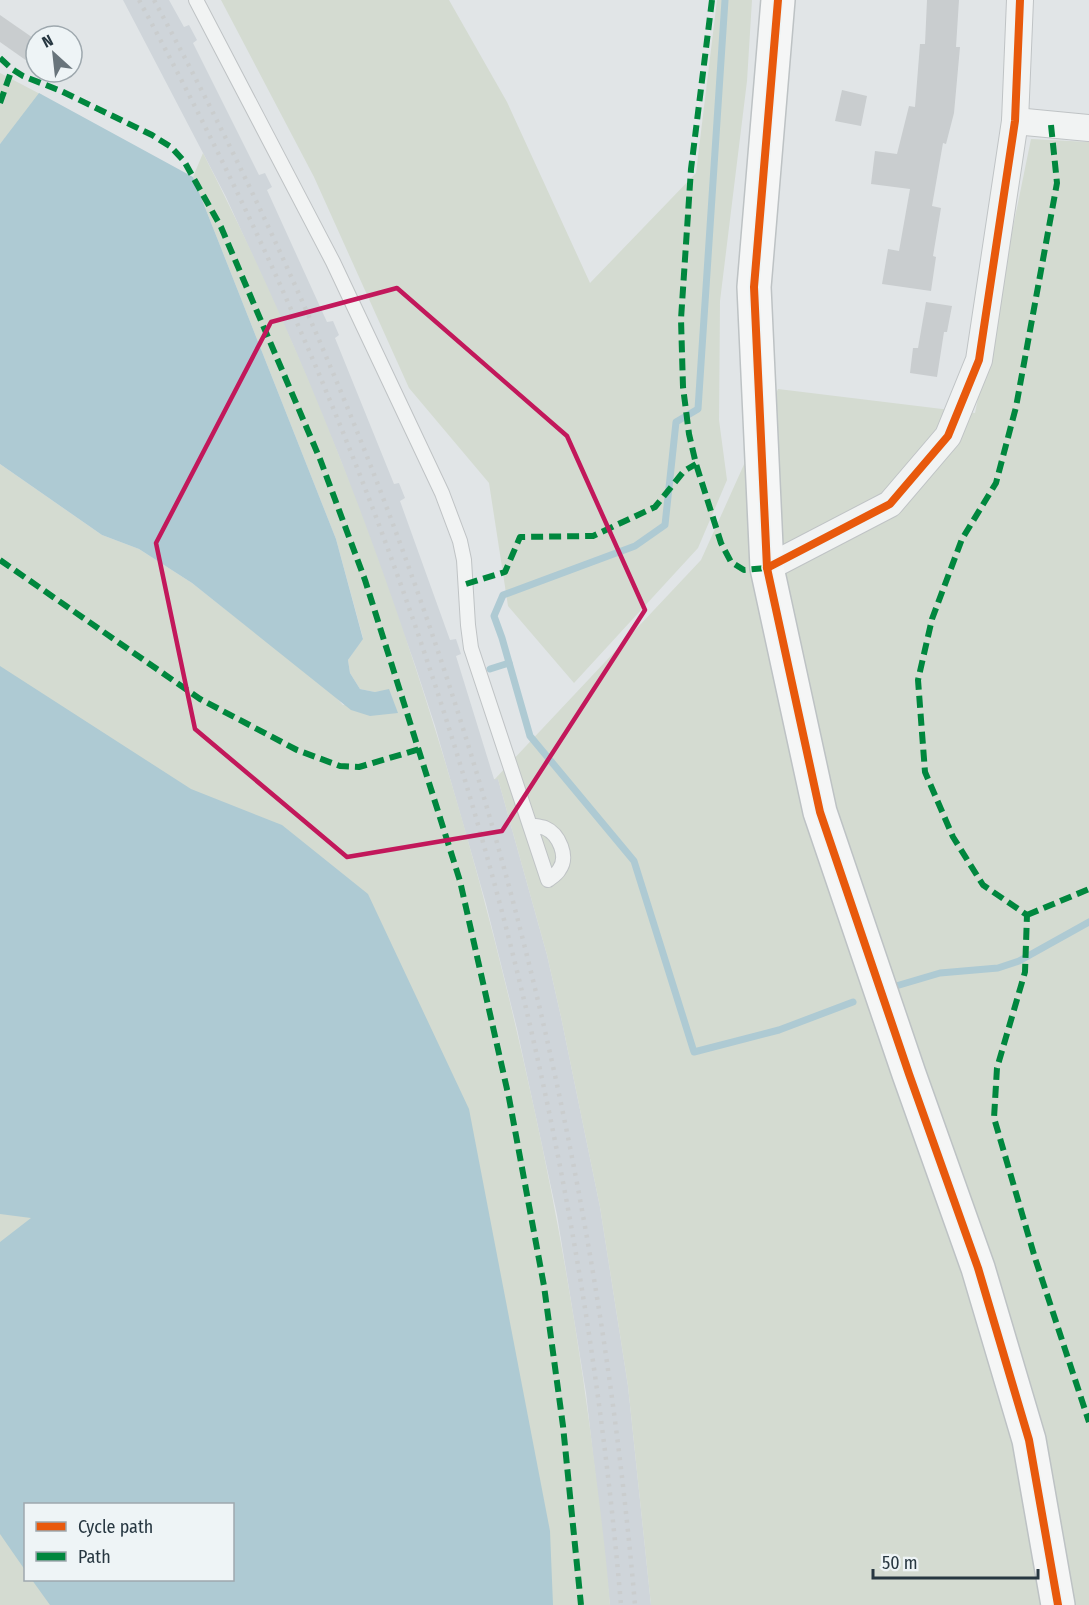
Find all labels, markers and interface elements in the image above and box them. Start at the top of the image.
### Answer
north arrow [24,24,84,84]
text: N [39,30,56,52]
legend [24,1503,234,1581]
text: Cycle path [78,1516,153,1538]
scale bar [873,1542,1038,1580]
text: Path [78,1546,111,1568]
text: 50 m [882,1552,918,1574]

